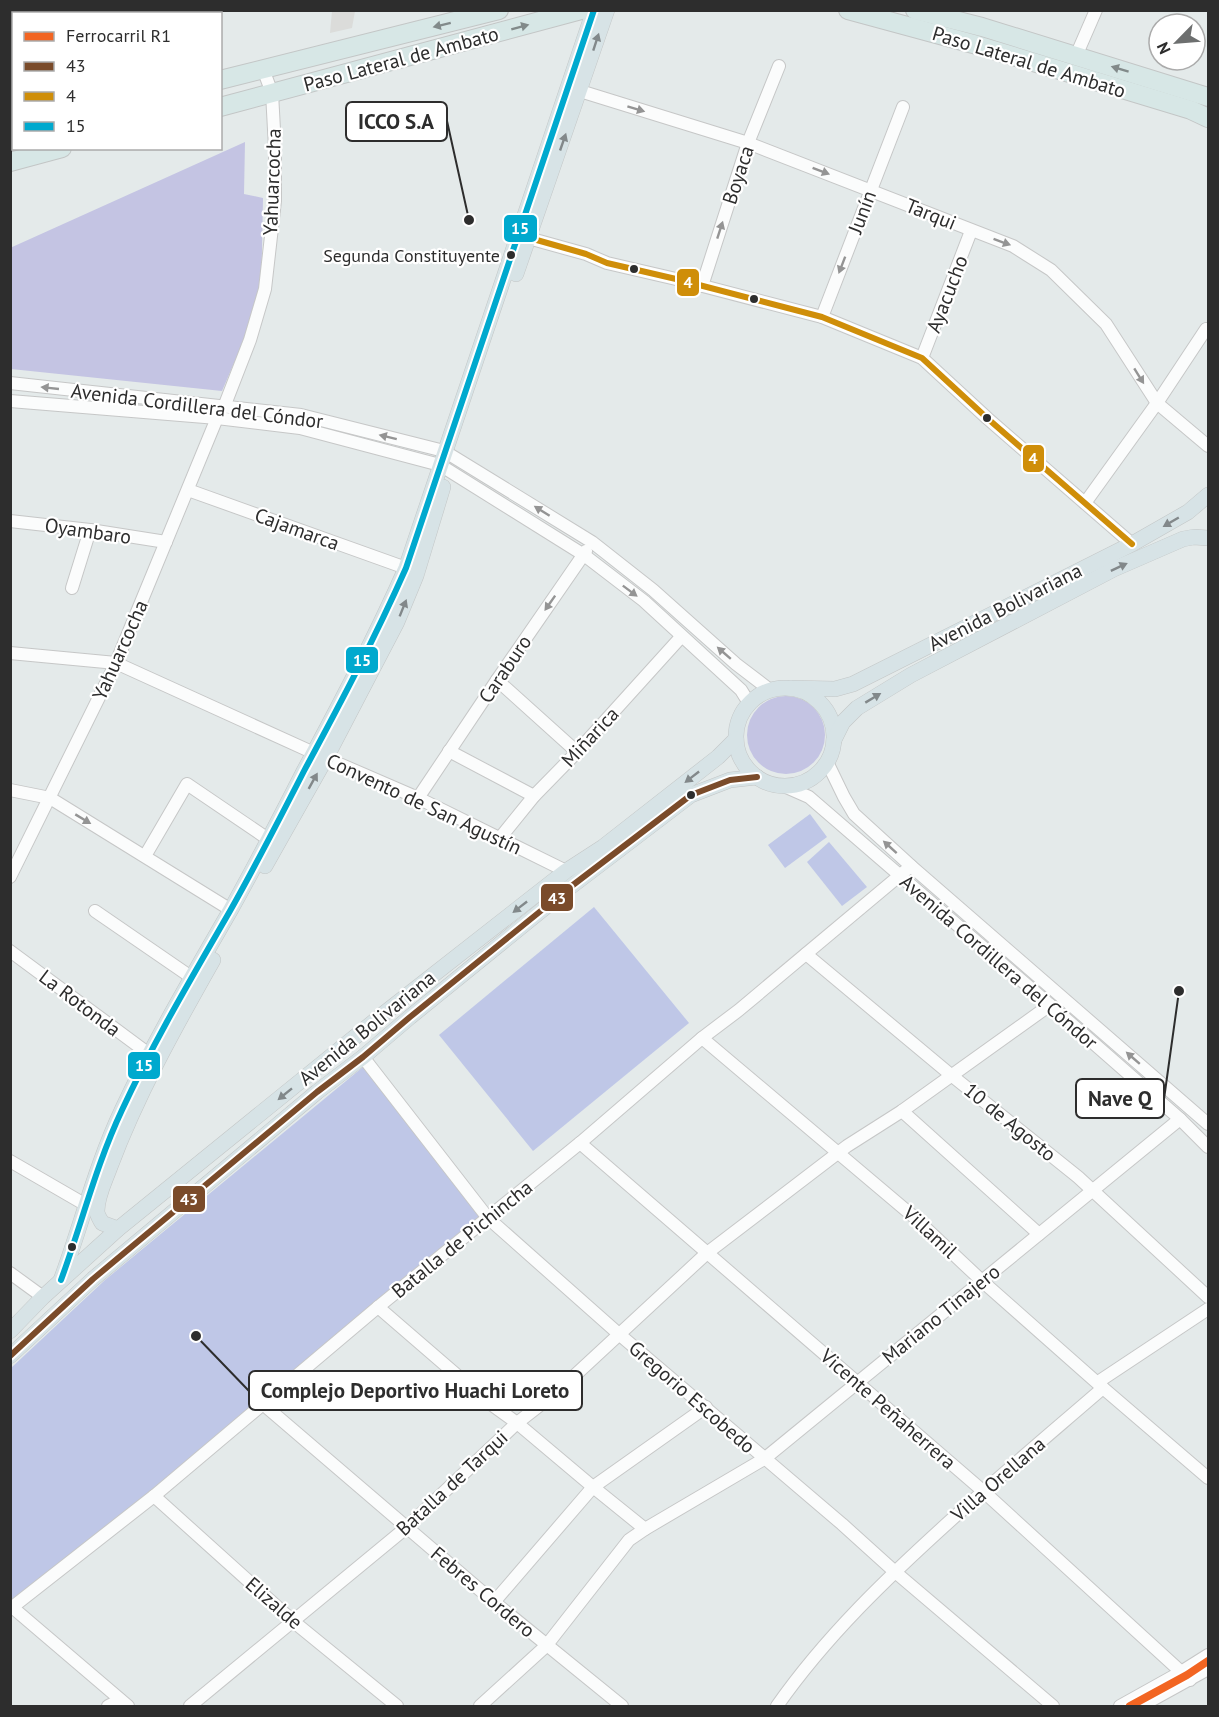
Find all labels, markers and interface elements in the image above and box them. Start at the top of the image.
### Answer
legend [12,12,222,150]
north arrow [1147,12,1207,72]
street label: Paso Lateral de Ambato [301,20,501,98]
one-way arrow [433,20,452,30]
street label: Paso Lateral de Ambato [929,20,1129,104]
one-way arrow [512,22,530,31]
text: Ferrocarril R1 [66,24,171,47]
one-way arrow [592,33,602,51]
text: N [1152,39,1175,57]
text: 43 [66,54,86,77]
one-way arrow [1111,64,1129,73]
text: 4 [66,84,76,107]
callout: ICCO S.A [346,102,447,141]
one-way arrow [627,105,645,114]
text: ICCO S.A [358,108,434,135]
text: 15 [66,114,86,137]
street label: Yahuarcocha [257,128,287,236]
one-way arrow [558,133,568,151]
street label: Boyaca [716,142,760,208]
one-way arrow [812,167,830,177]
street label: Junín [842,187,882,238]
street label: Tarqui [902,192,960,236]
line badge: 15 [503,214,538,243]
text: 15 [511,218,529,238]
one-way arrow [716,221,725,239]
one-way arrow [994,238,1012,248]
place label: Segunda Constituyente [323,244,500,267]
marker: Segunda Constituyente [505,249,517,261]
street label: Ayacucho [920,252,974,336]
one-way arrow [837,256,847,274]
unlabelled marker [628,263,640,275]
line badge: 4 [676,268,700,297]
text: 4 [683,272,693,292]
unlabelled marker [748,293,760,305]
one-way arrow [1134,368,1145,384]
street label: Avenida Cordillera del Cóndor [69,378,325,434]
one-way arrow [40,383,59,393]
unlabelled marker [981,412,993,424]
one-way arrow [378,431,397,441]
line badge: 4 [1022,444,1045,473]
text: 4 [1028,448,1038,468]
street label: Cajamarca [251,502,343,556]
one-way arrow [534,505,550,516]
street label: Oyambaro [43,512,133,550]
one-way arrow [1163,517,1180,527]
street label: Avenida Bolivariana [924,557,1086,657]
one-way arrow [1111,563,1128,572]
one-way arrow [623,584,638,596]
one-way arrow [544,595,556,611]
street label: Yahuarcocha [86,596,154,704]
one-way arrow [399,599,408,617]
street label: Caraburo [473,630,537,708]
line badge: 15 [345,646,379,674]
one-way arrow [717,647,732,660]
text: 15 [353,650,371,670]
one-way arrow [865,693,881,704]
street label: Miñarica [556,701,624,773]
street label: Convento de San Agustín [322,747,526,861]
one-way arrow [684,771,700,784]
one-way arrow [308,772,318,789]
unlabelled marker [685,789,697,801]
one-way arrow [75,813,91,824]
one-way arrow [883,840,898,854]
street label: Avenida Cordillera del Cóndor [895,869,1103,1055]
line badge: 43 [540,883,574,912]
text: 43 [548,888,566,908]
one-way arrow [512,901,527,913]
street label: La Rotonda [34,964,126,1042]
street label: Avenida Bolivariana [293,965,441,1091]
line badge: 15 [127,1051,161,1080]
one-way arrow [1126,1052,1141,1065]
text: 15 [135,1055,153,1075]
street label: 10 de Agosto [959,1077,1061,1167]
callout: Nave Q [1076,1079,1164,1118]
text: Nave Q [1088,1085,1153,1112]
one-way arrow [277,1088,293,1101]
street label: Batalla de Pichincha [386,1174,538,1304]
line badge: 43 [172,1185,206,1213]
text: 43 [180,1189,198,1209]
street label: Villamil [896,1199,963,1264]
unlabelled marker [66,1241,78,1253]
street label: Mariano Tinajero [877,1258,1005,1370]
street label: Gregorio Escobedo [623,1335,761,1459]
street label: Vicente Peñaherrera [814,1342,961,1475]
callout: Complejo Deportivo Huachi Loreto [249,1371,582,1410]
text: Complejo Deportivo Huachi Loreto [261,1377,569,1404]
street label: Batalla de Tarqui [391,1425,513,1541]
street label: Villa Orellana [945,1431,1051,1528]
street label: Febres Cordero [425,1541,541,1643]
street label: Elizalde [240,1571,308,1635]

